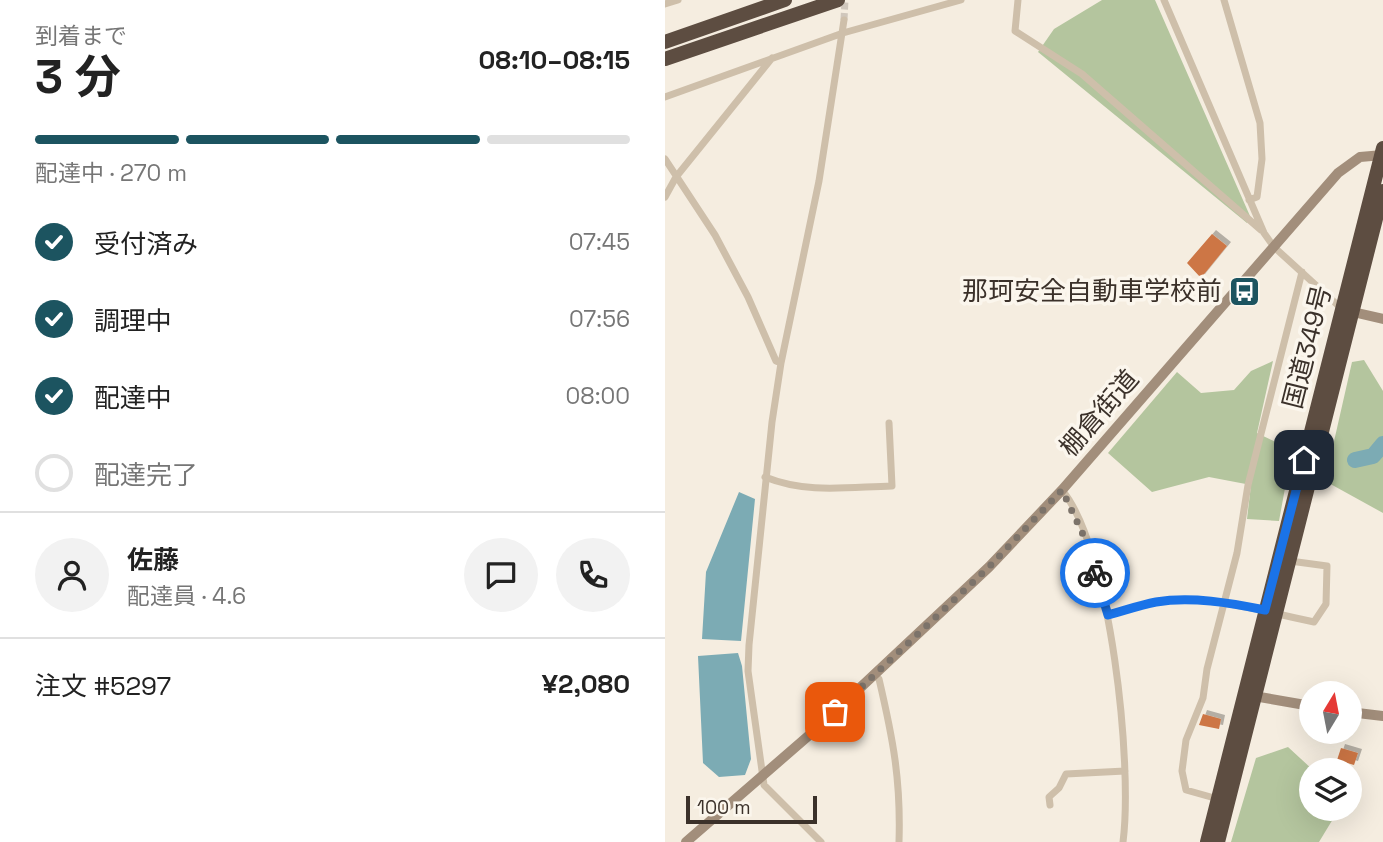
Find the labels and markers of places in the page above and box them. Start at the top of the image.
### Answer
place label: 那珂安全自動車学校前 [962,274,1222,308]
bus stop icon: 那珂安全自動車学校前 [1228,274,1262,308]
pin [1274,430,1334,490]
pin [805,682,865,742]

